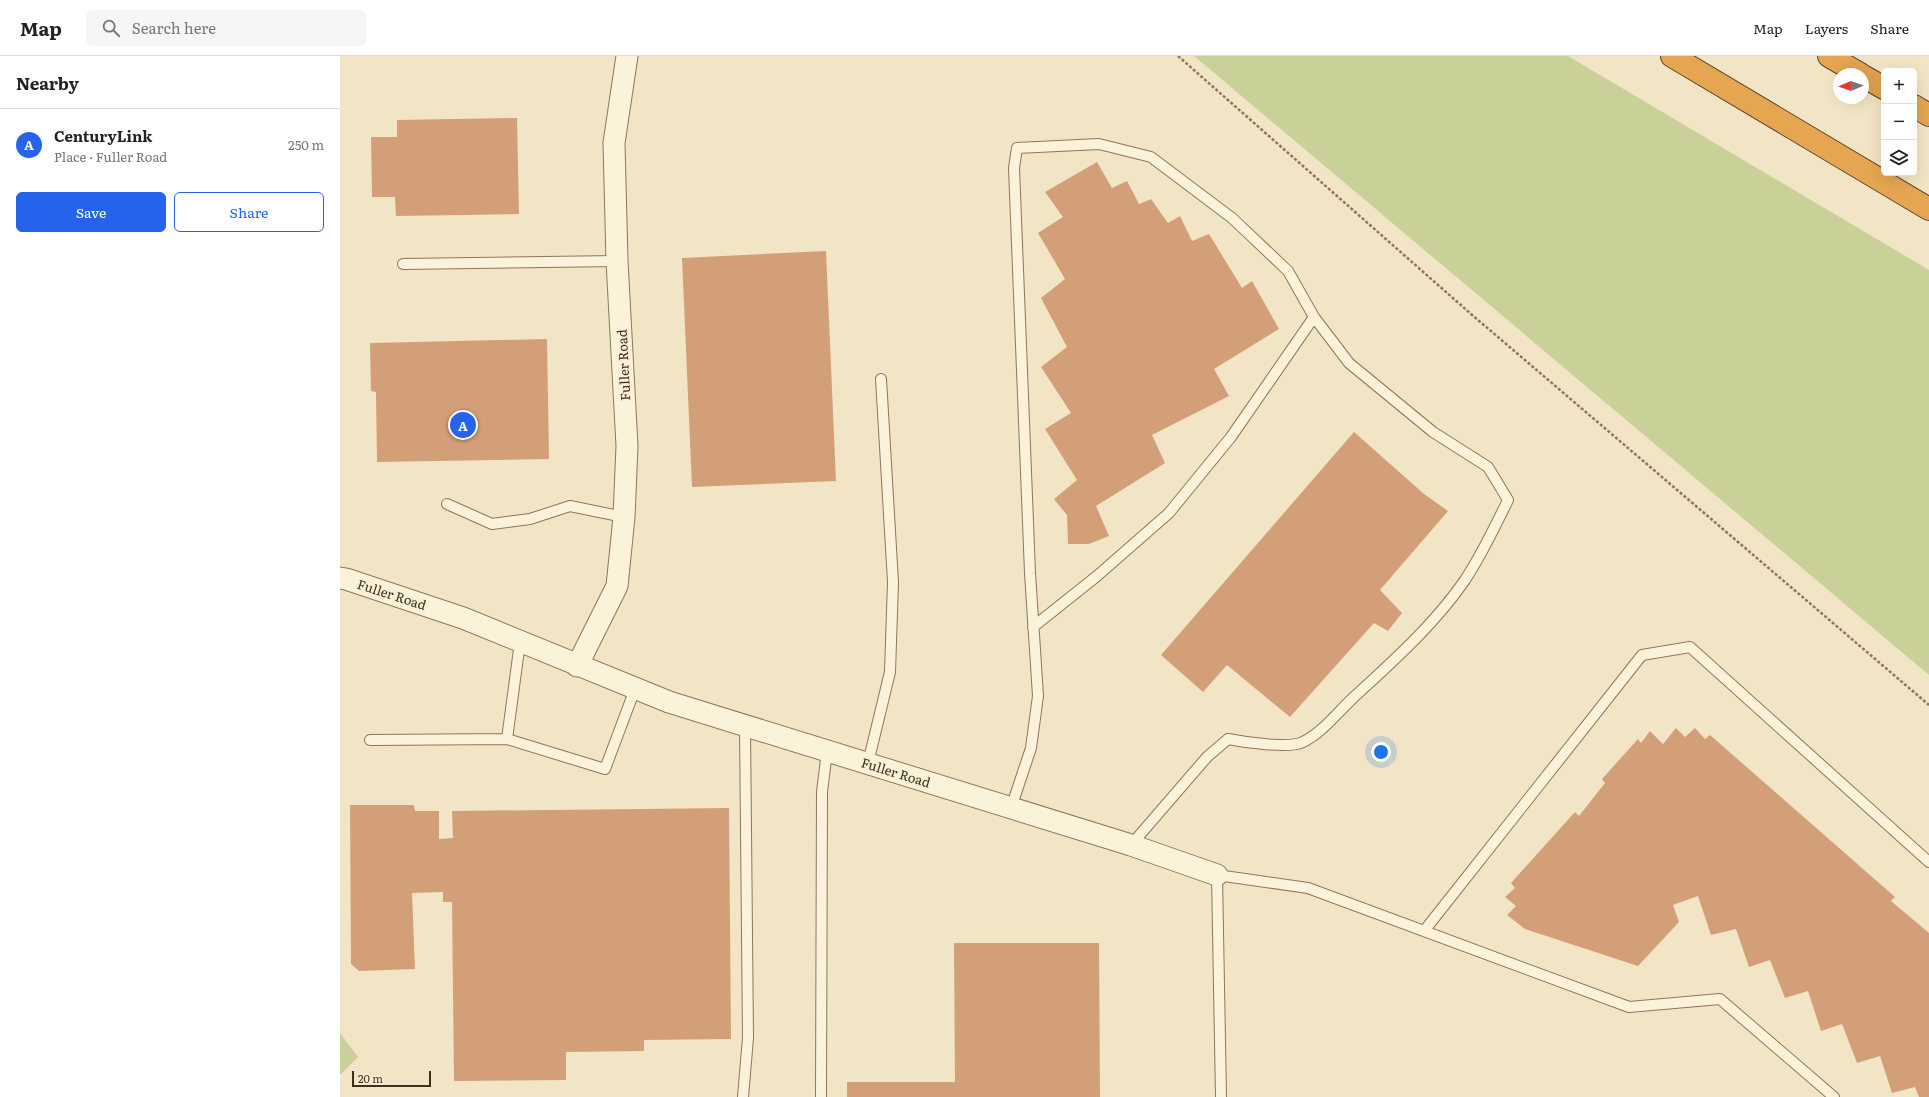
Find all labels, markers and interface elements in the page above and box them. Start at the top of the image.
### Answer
search box [86,10,366,46]
text: Map [20,14,62,42]
text: Search here [132,16,216,39]
icon: search [100,17,122,39]
text: Map [1753,18,1783,38]
text: Layers [1805,18,1848,38]
text: Share [1870,18,1909,38]
north arrow [1833,68,1869,104]
map controls [1881,68,1917,176]
button: + [1881,68,1917,104]
text: Nearby [16,70,79,95]
button: − [1881,104,1917,140]
text: CenturyLink [54,124,152,147]
text: A [24,135,34,154]
text: 250 m [288,135,324,154]
button: layers [1881,140,1917,176]
text: Place · Fuller Road [54,147,167,166]
button: Save [16,192,166,232]
button: Share [174,192,324,232]
street label: Fuller Road [612,329,634,401]
pin: A [450,410,476,440]
street label: Fuller Road [355,574,429,614]
your location [1371,742,1391,762]
street label: Fuller Road [859,752,933,792]
scale bar [352,1069,431,1088]
text: 20 m [358,1070,383,1086]

